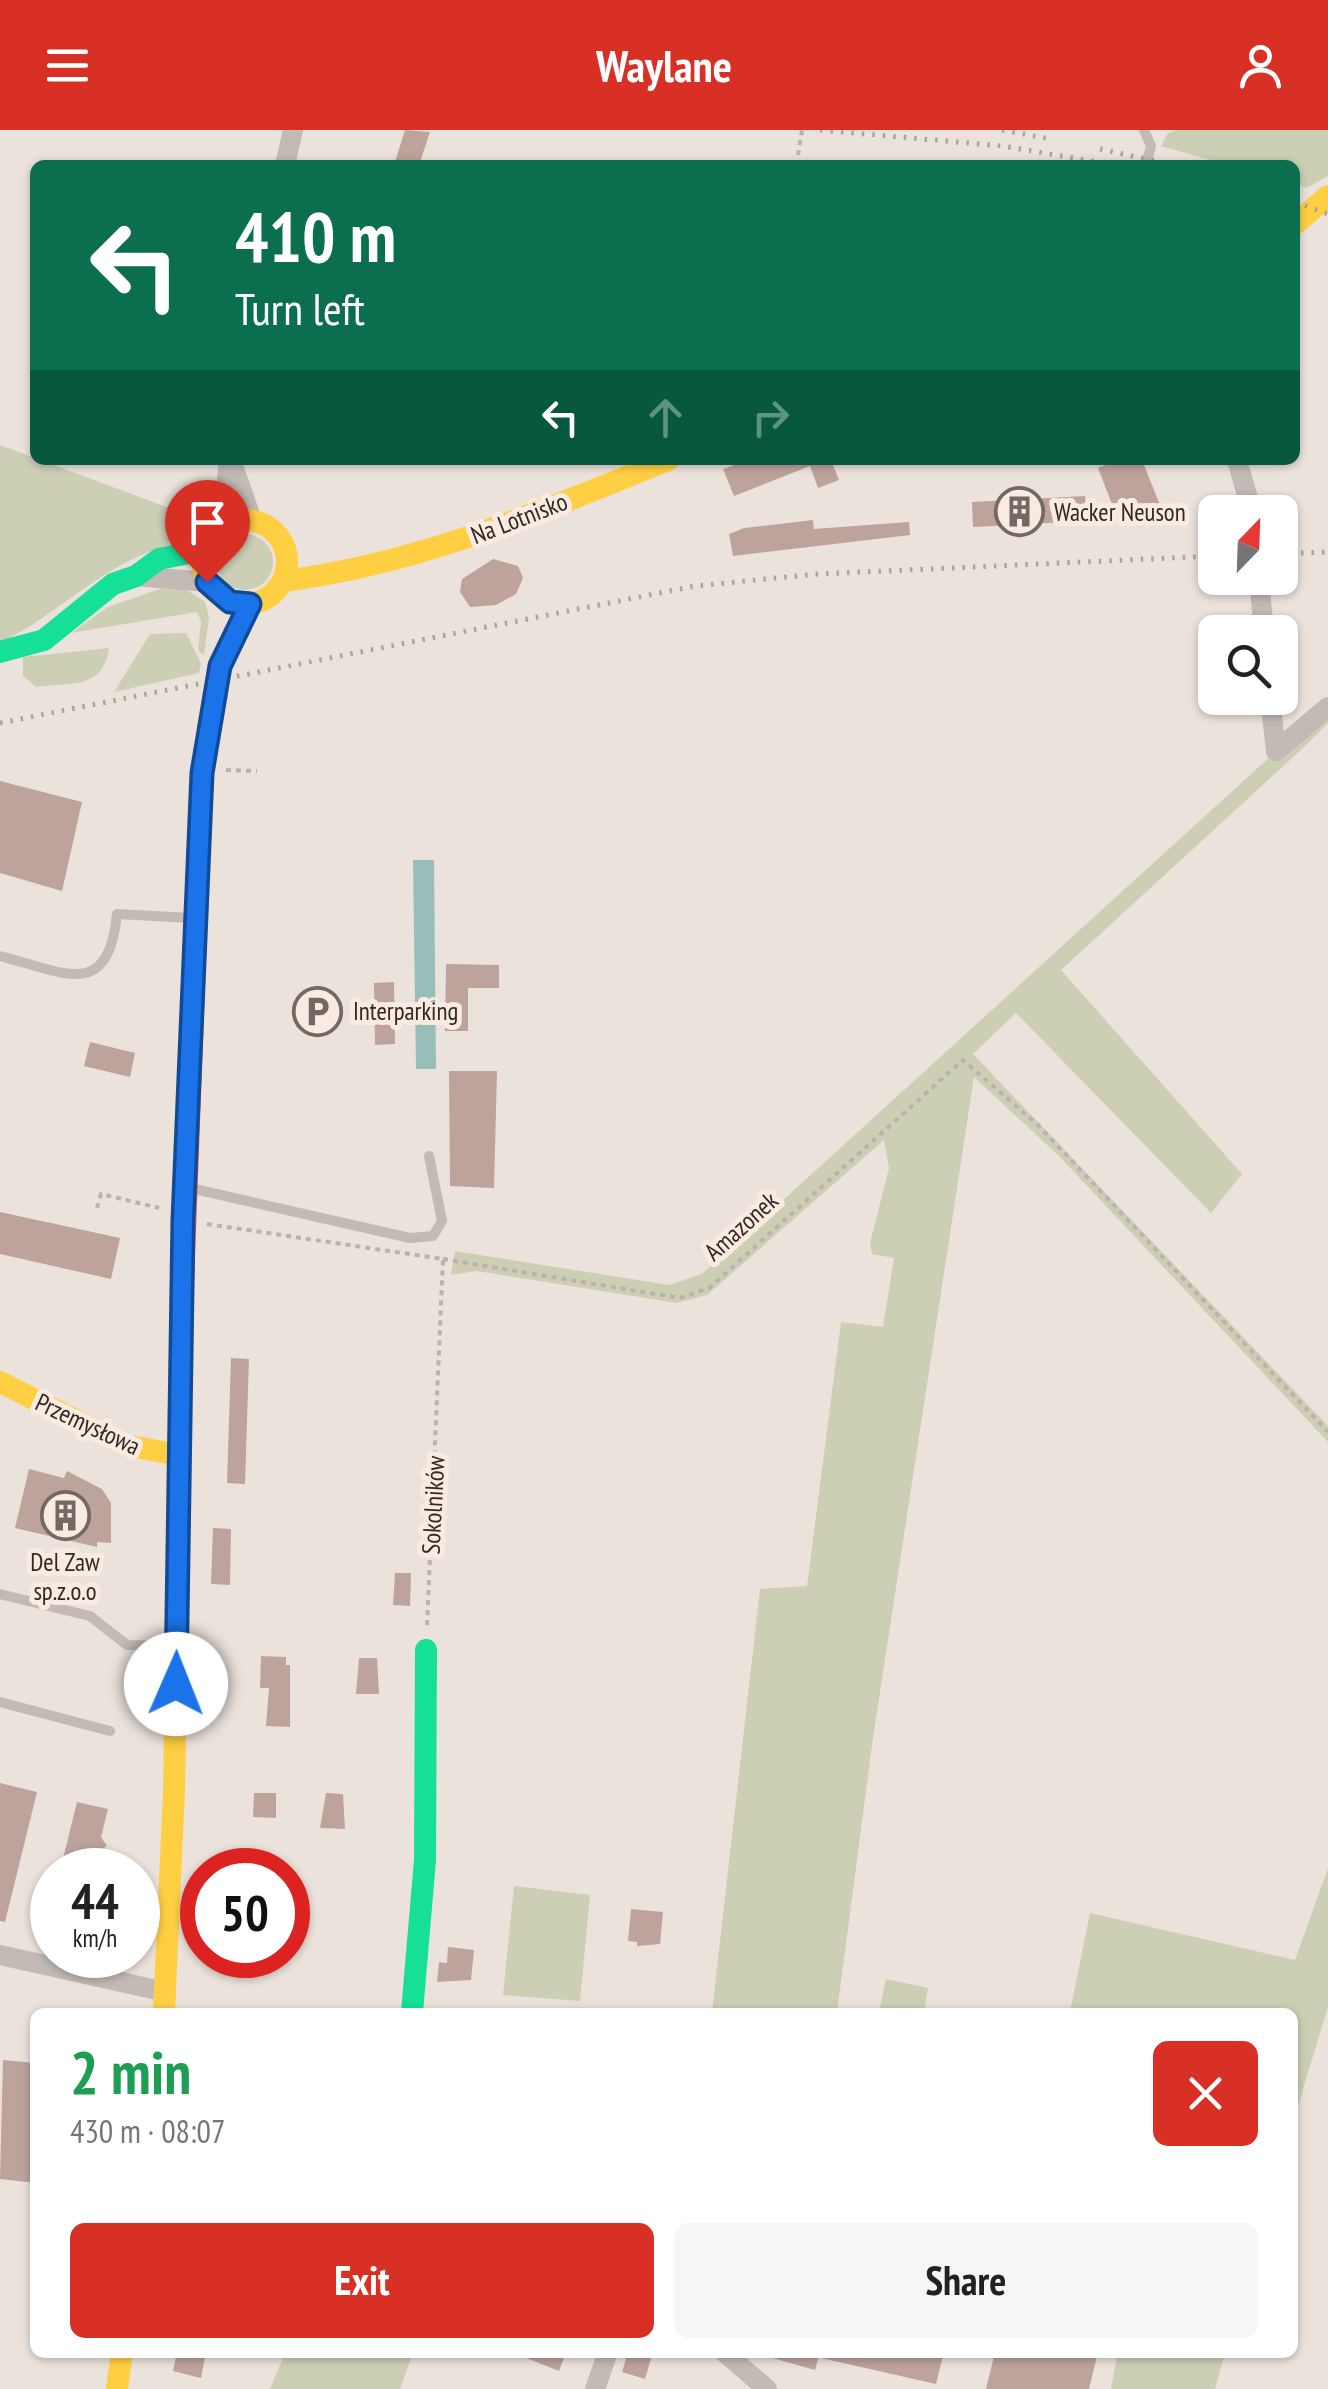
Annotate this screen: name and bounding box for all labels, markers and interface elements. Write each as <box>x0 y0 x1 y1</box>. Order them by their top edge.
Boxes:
text: Waylane <box>596 36 732 94</box>
icon: menu <box>40 38 95 93</box>
icon: person <box>1233 38 1288 93</box>
text: 410 m <box>235 191 396 281</box>
icon: left <box>70 200 200 330</box>
text: Turn left <box>235 279 365 337</box>
icon: left <box>533 390 588 445</box>
icon: ahead <box>638 390 693 445</box>
icon: right <box>743 390 798 445</box>
pin <box>165 480 250 583</box>
street label: Na Lotnisko <box>466 485 572 551</box>
building icon: Wacker Neuson <box>993 486 1045 538</box>
icon: arrive <box>180 495 235 550</box>
north arrow <box>1198 495 1298 595</box>
map controls <box>1198 495 1298 715</box>
place label: Wacker Neuson <box>1054 496 1186 528</box>
button: search <box>1198 615 1298 715</box>
parking icon: Interparking <box>292 985 344 1037</box>
place label: Interparking <box>353 995 458 1027</box>
street label: Amazonek <box>697 1184 785 1268</box>
street label: Przemysłowa <box>31 1386 145 1462</box>
street label: Sokolników <box>414 1455 452 1555</box>
building icon: Del Zaw sp.z.o.o <box>39 1490 91 1542</box>
place label: Del Zaw sp.z.o.o <box>30 1546 100 1607</box>
position arrow <box>124 1632 228 1736</box>
speed limit sign: 50 <box>180 1848 310 1978</box>
text: 44 <box>71 1868 119 1933</box>
text: km/h <box>73 1922 117 1954</box>
text: 2 min <box>70 2033 191 2111</box>
button: close <box>1153 2041 1258 2146</box>
text: 430 m · 08:07 <box>70 2110 225 2152</box>
button: Exit <box>70 2223 654 2338</box>
button: Share <box>674 2223 1258 2338</box>

